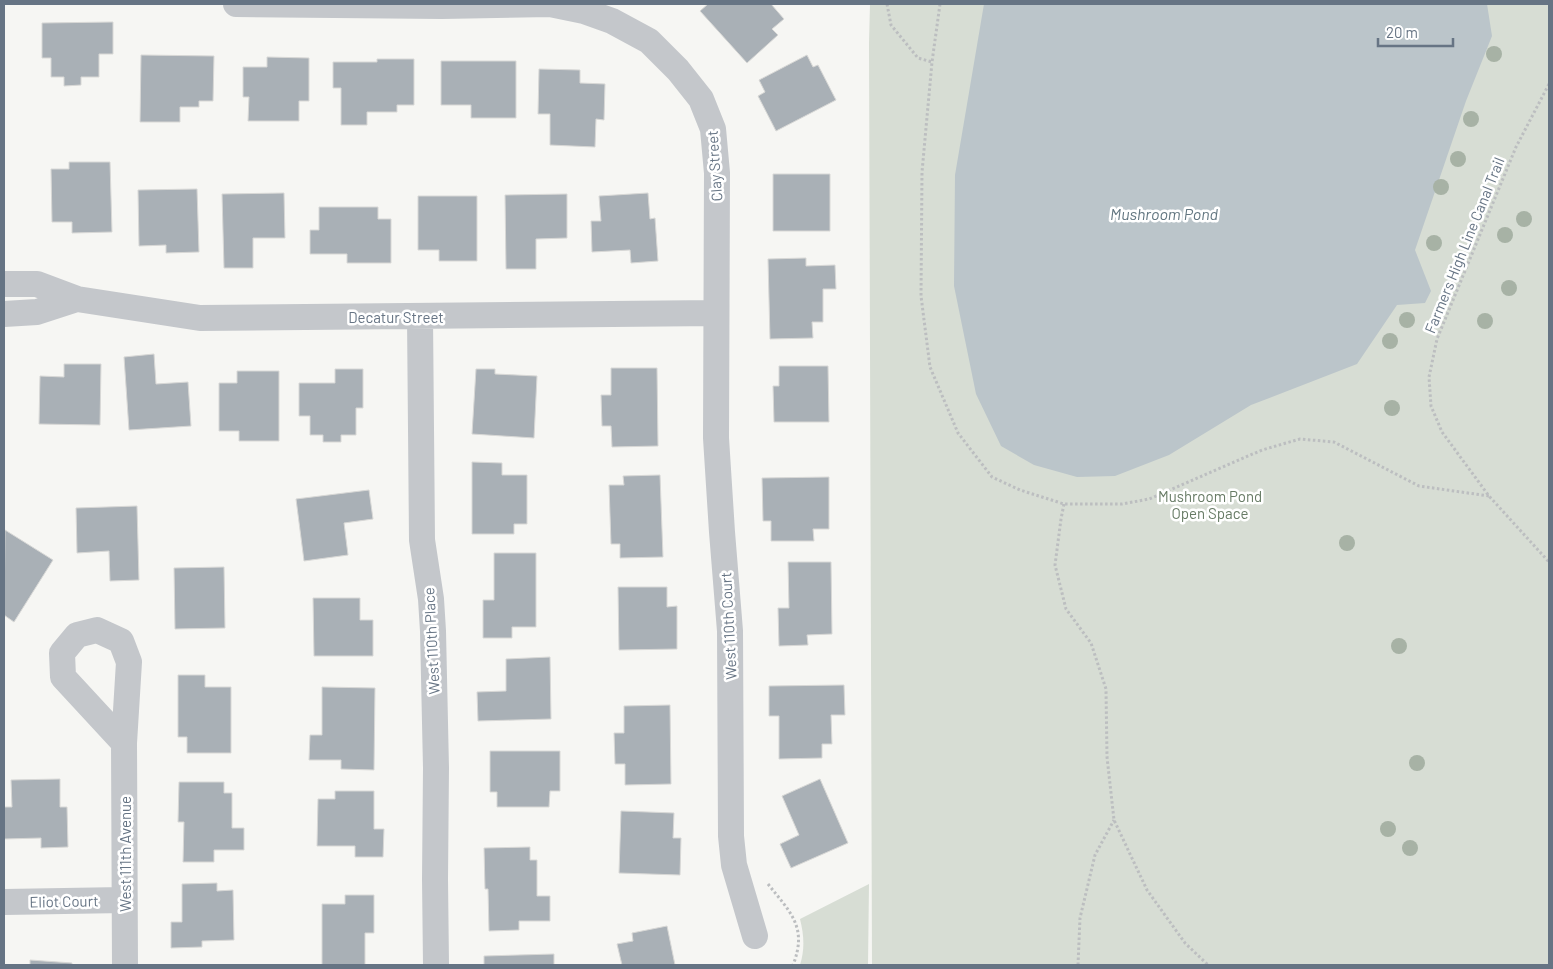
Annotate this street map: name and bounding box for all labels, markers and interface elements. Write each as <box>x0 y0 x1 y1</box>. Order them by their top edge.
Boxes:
scale bar <box>1378 15 1453 47</box>
text: 20 m <box>1386 23 1418 41</box>
street label: Clay Street <box>703 130 725 202</box>
street label: Farmers High Line Canal Trail <box>1420 154 1508 336</box>
water label: Mushroom Pond <box>1110 204 1218 223</box>
street label: Decatur Street <box>348 308 444 326</box>
park label: Mushroom Pond Open Space <box>1158 487 1262 522</box>
street label: West 110th Court <box>716 572 740 680</box>
street label: West 110th Place <box>419 587 443 695</box>
street label: West 111th Avenue <box>116 796 134 912</box>
street label: Eliot Court <box>29 891 99 911</box>

